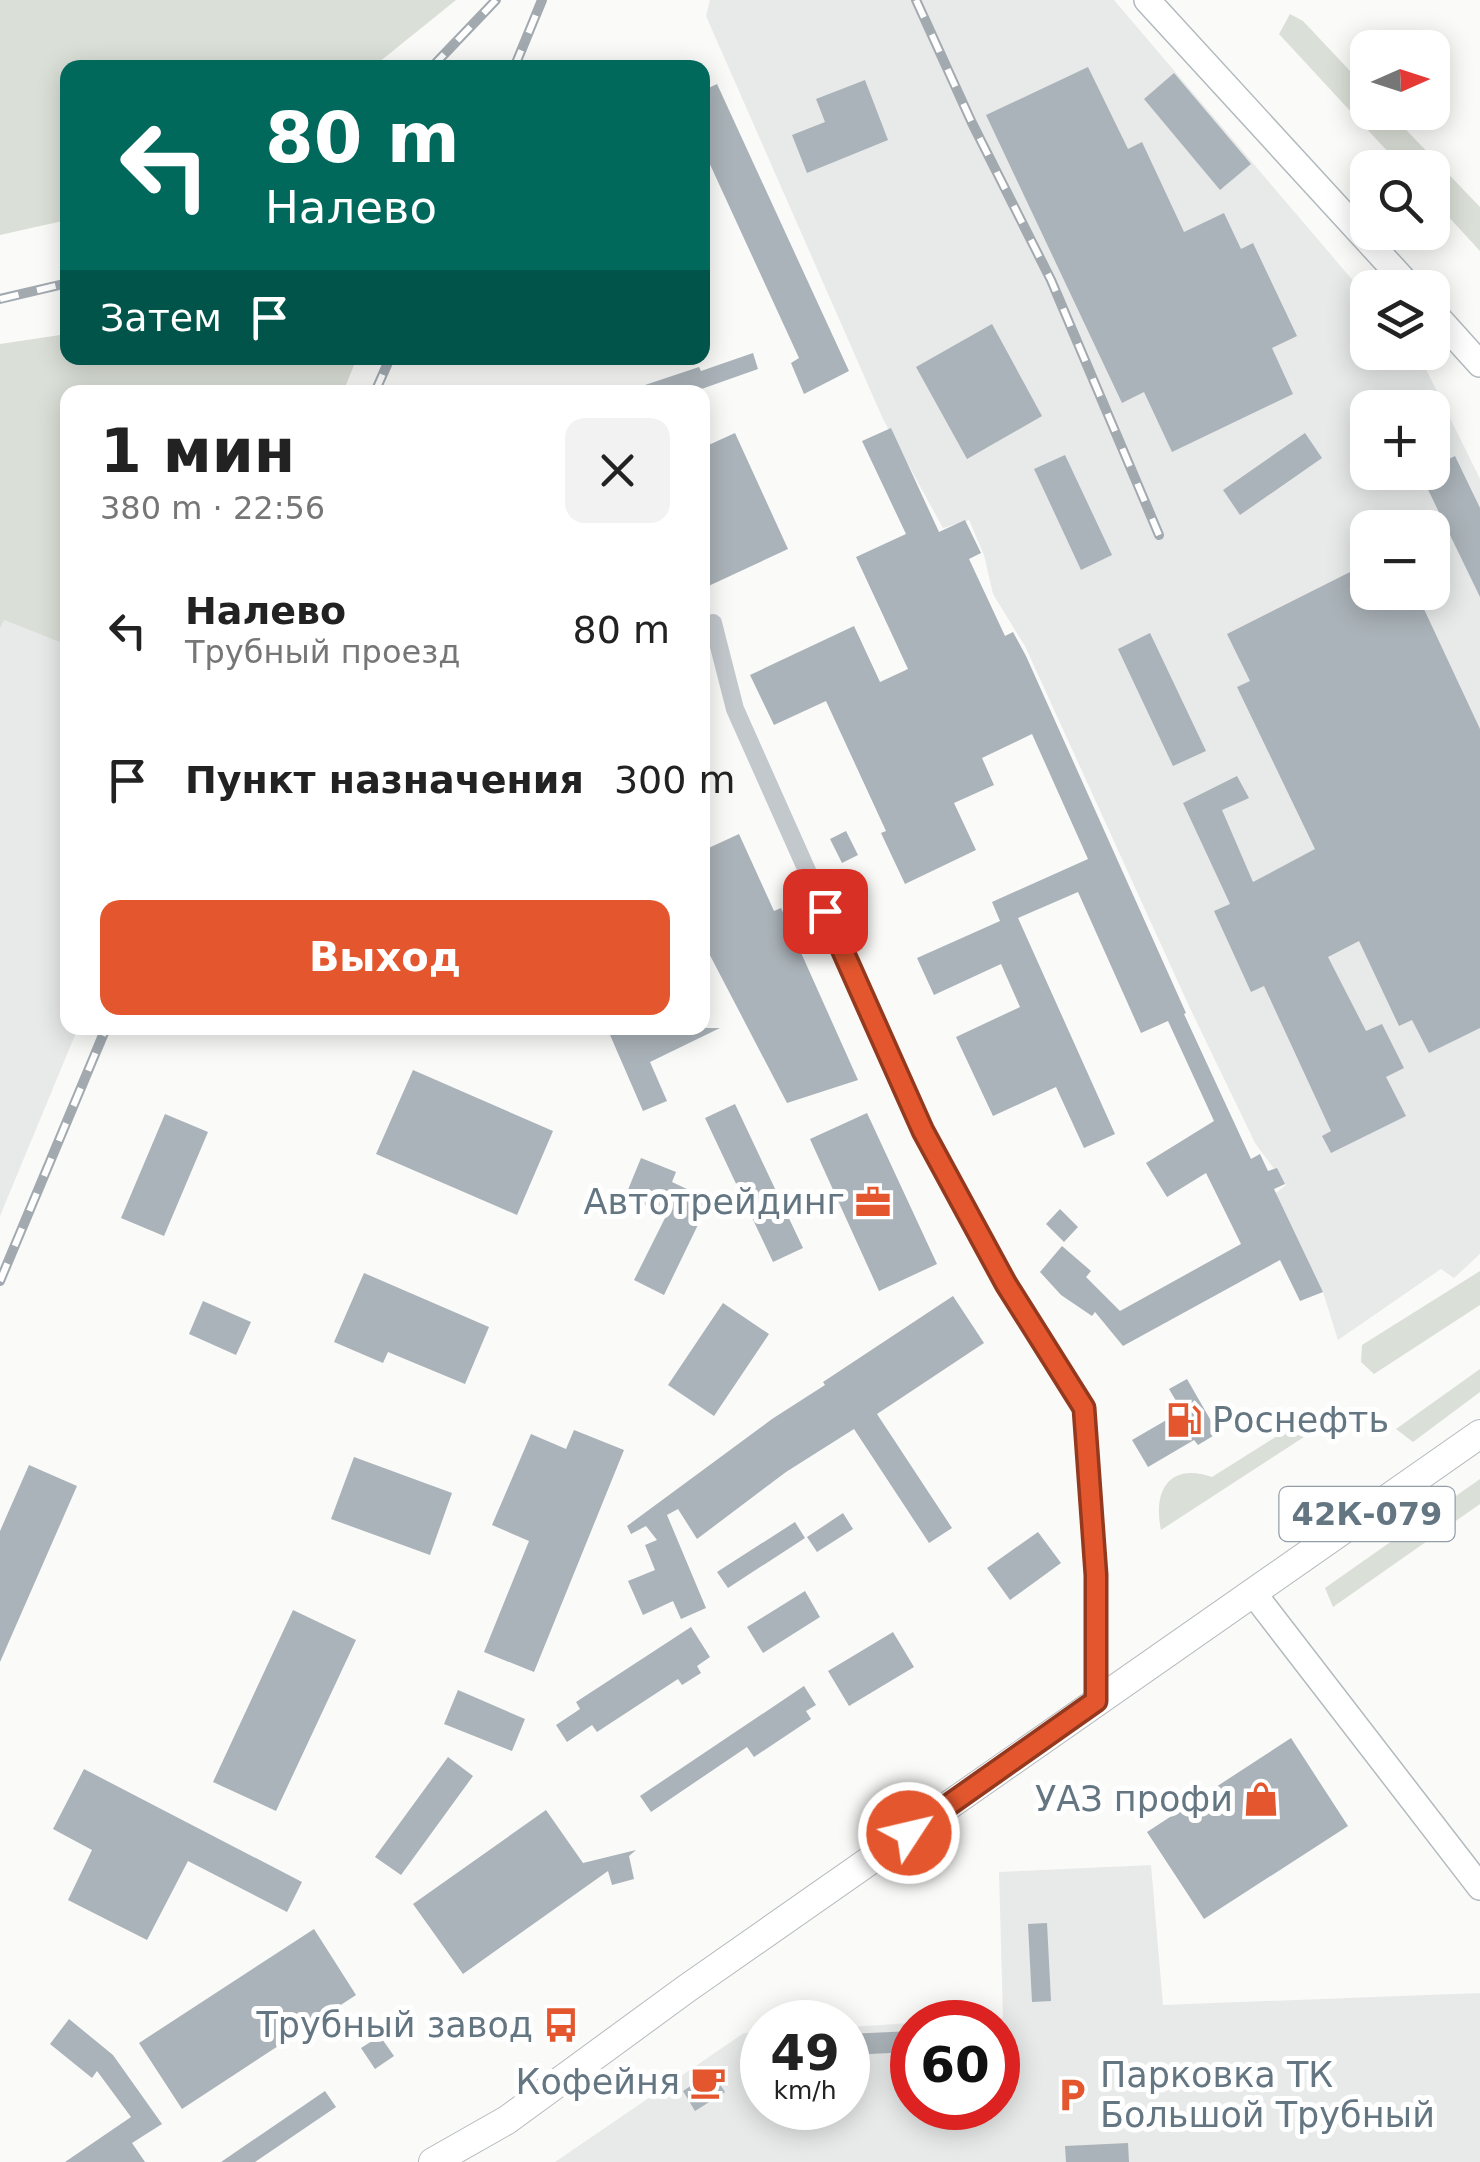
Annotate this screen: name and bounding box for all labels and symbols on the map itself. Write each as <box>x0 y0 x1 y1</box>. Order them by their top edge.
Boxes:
north arrow <box>1350 30 1450 130</box>
pin <box>783 869 868 954</box>
place label: Автотрейдинг <box>584 1182 845 1222</box>
office icon: Автотрейдинг <box>854 1183 892 1221</box>
place label: Роснефть <box>1212 1400 1389 1440</box>
fuel station icon: Роснефть <box>1165 1401 1203 1439</box>
road number: 42К-079 <box>1280 1487 1454 1541</box>
place label: УАЗ профи <box>1035 1779 1233 1819</box>
shop icon: УАЗ профи <box>1242 1780 1280 1818</box>
position arrow <box>857 1781 961 1885</box>
speed limit sign: 60 <box>890 2000 1020 2130</box>
place label: Трубный завод <box>255 2005 533 2045</box>
bus stop icon: Трубный завод <box>542 2006 580 2044</box>
place label: Парковка ТК Большой Трубный <box>1100 2055 1435 2135</box>
place label: Кофейня <box>516 2062 680 2102</box>
cafe icon: Кофейня <box>689 2063 727 2101</box>
parking icon: Парковка ТК Большой Трубный <box>1053 2076 1091 2114</box>

